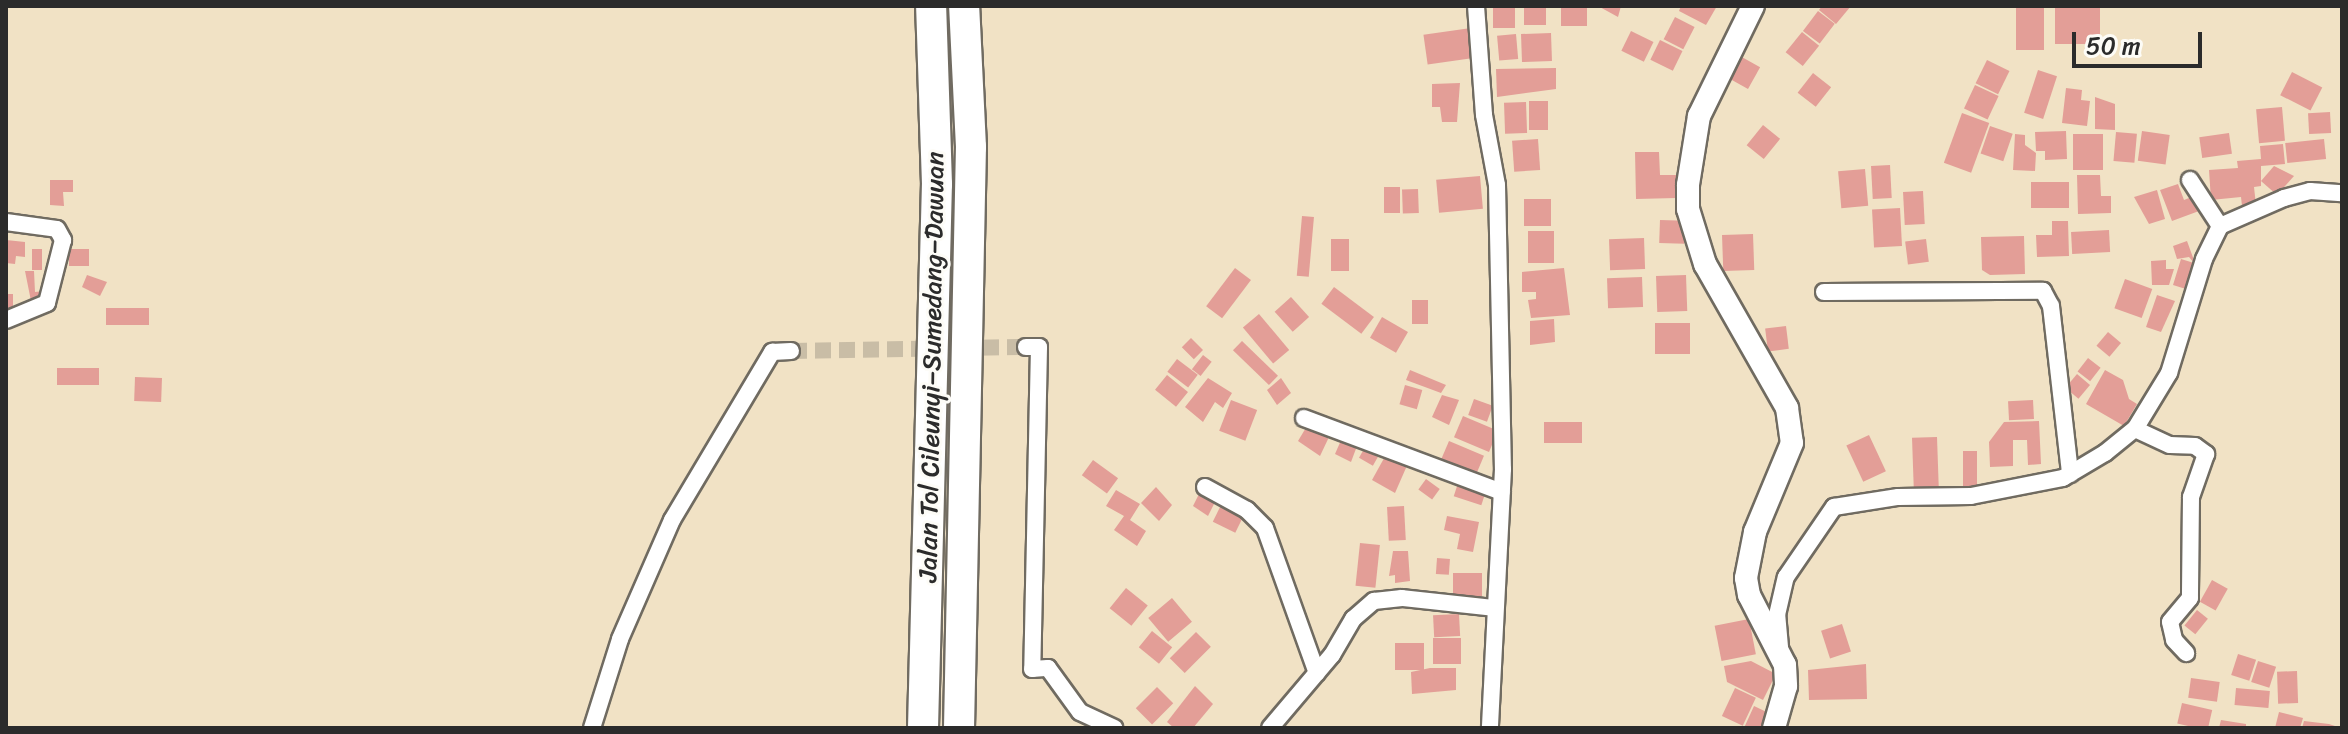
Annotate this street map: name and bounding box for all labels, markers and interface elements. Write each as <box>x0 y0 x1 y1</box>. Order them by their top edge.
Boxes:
scale bar <box>2076 16 2206 66</box>
text: 50 m <box>2086 25 2141 67</box>
street label: Jalan Tol Cileunyi–Sumedang–Dawuan <box>913 151 951 583</box>

